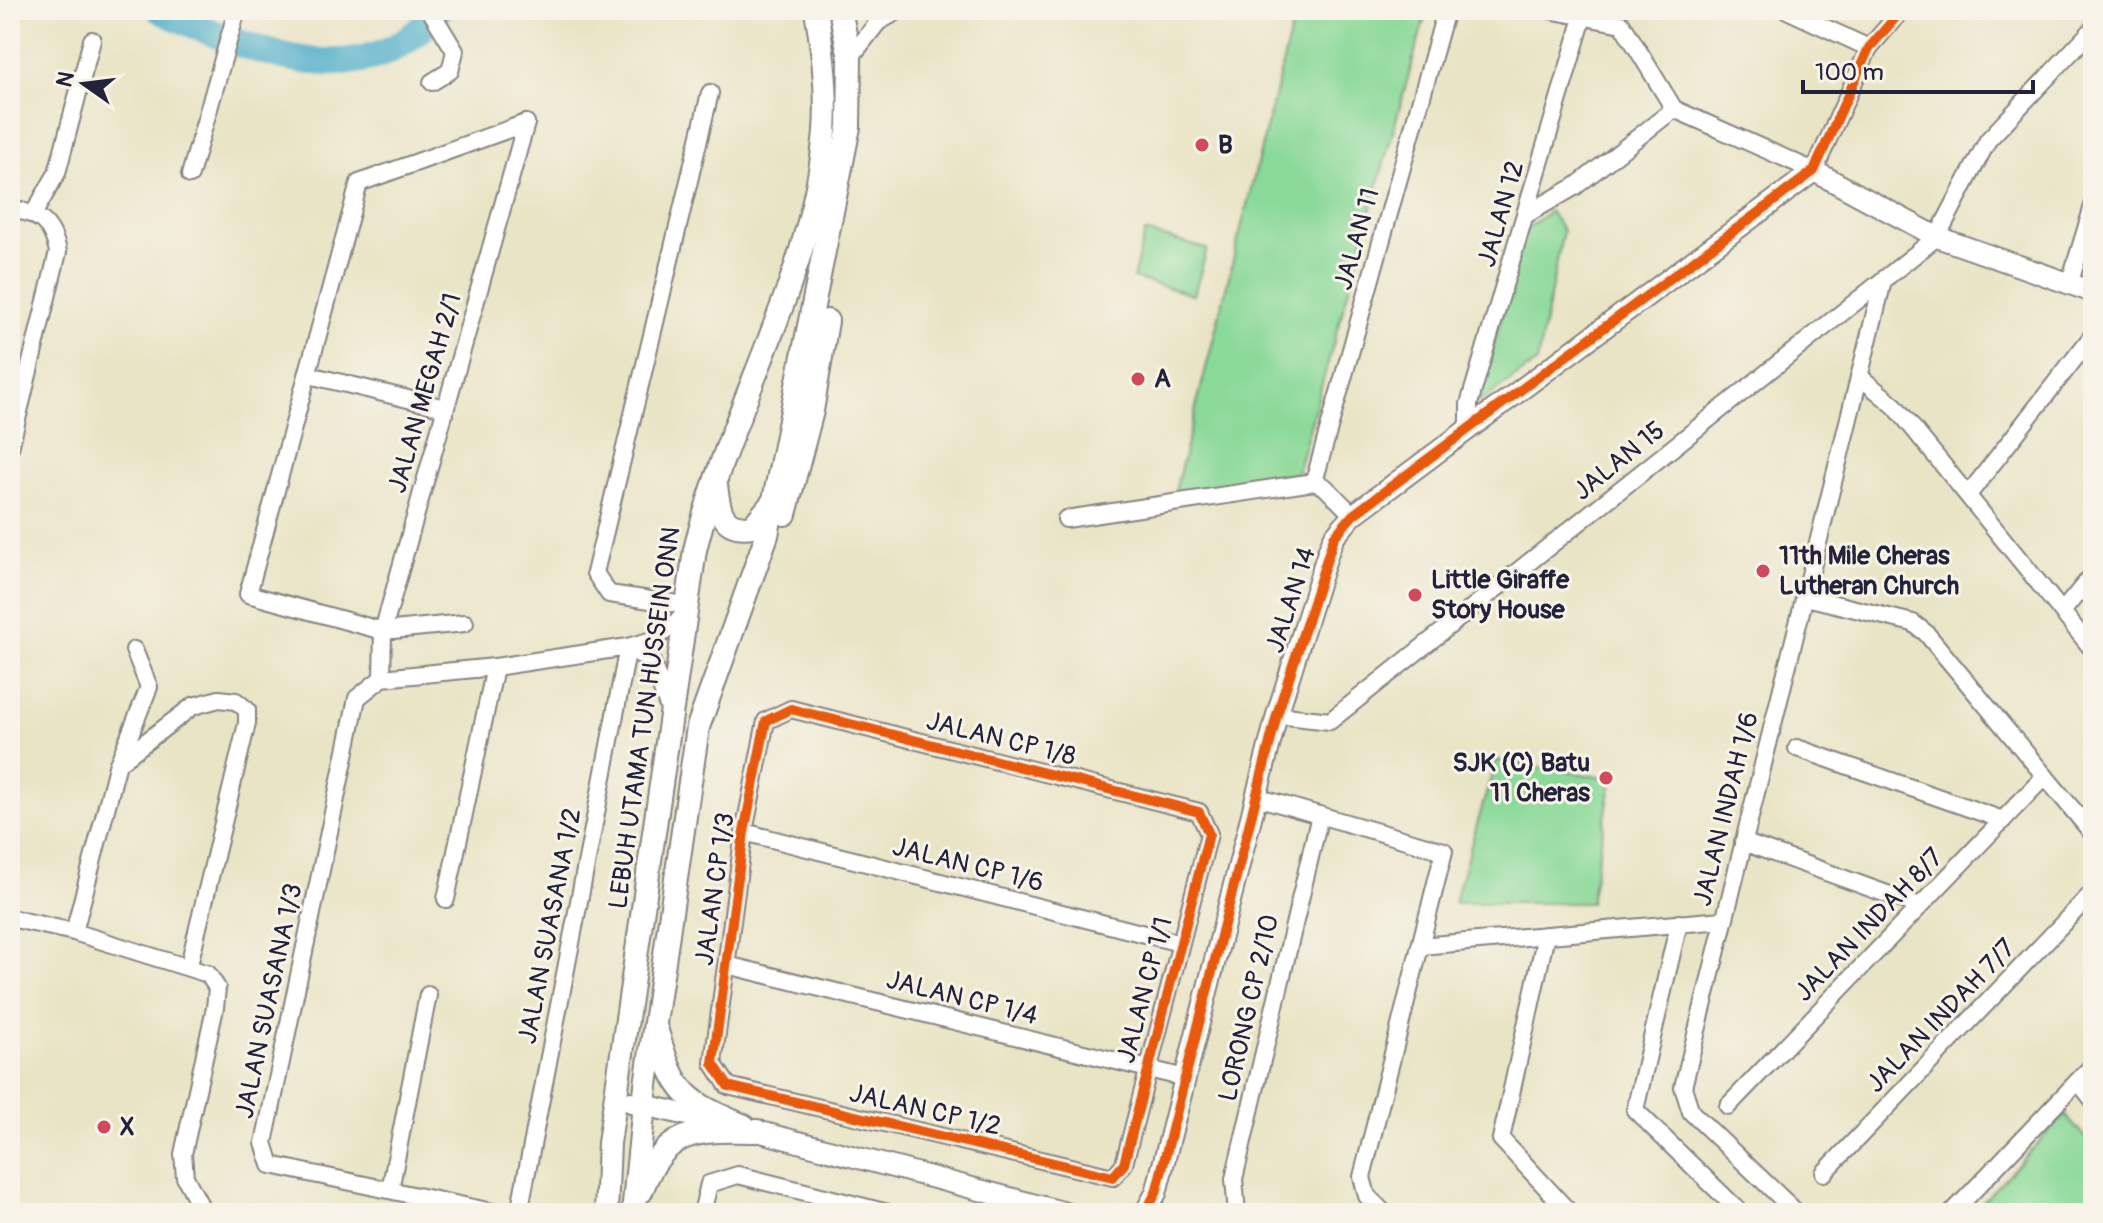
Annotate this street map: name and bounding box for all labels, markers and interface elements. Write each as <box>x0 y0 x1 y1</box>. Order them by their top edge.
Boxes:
north arrow <box>44 44 124 124</box>
scale bar <box>1803 44 2033 94</box>
text: 100 m <box>1815 58 1884 87</box>
text: N <box>50 69 81 90</box>
place label: B <box>1218 129 1233 161</box>
marker: B <box>1193 136 1211 154</box>
street label: JALAN 12 <box>1471 157 1531 271</box>
street label: JALAN 11 <box>1327 184 1387 294</box>
street label: JALAN MEGAH 2/1 <box>381 289 469 497</box>
place label: A <box>1154 363 1171 395</box>
marker: A <box>1129 370 1147 388</box>
street label: JALAN 15 <box>1567 414 1671 508</box>
street label: LEBUH UTAMA TUN HUSSEIN ONN <box>602 525 688 911</box>
place label: 11th Mile Cheras Lutheran Church <box>1779 540 1959 602</box>
street label: JALAN 14 <box>1259 543 1323 657</box>
marker: 11th Mile Cheras Lutheran Church <box>1754 562 1772 580</box>
place label: Little Giraffe Story House <box>1431 564 1570 626</box>
marker: Little Giraffe Story House <box>1406 586 1424 604</box>
street label: JALAN CP 1/8 <box>923 705 1079 773</box>
street label: JALAN INDAH 1/6 <box>1686 709 1766 909</box>
place label: SJK (C) Batu 11 Cheras <box>1452 747 1590 809</box>
marker: SJK (C) Batu 11 Cheras <box>1597 769 1615 787</box>
street label: JALAN SUASANA 1/2 <box>511 805 589 1047</box>
street label: JALAN CP 1/3 <box>688 810 742 968</box>
street label: JALAN CP 1/6 <box>889 831 1047 899</box>
street label: JALAN INDAH 8/7 <box>1788 842 1950 1008</box>
street label: JALAN SUASANA 1/3 <box>228 881 310 1121</box>
street label: LORONG CP 2/10 <box>1212 911 1286 1105</box>
street label: JALAN CP 1/1 <box>1110 914 1180 1066</box>
street label: JALAN INDAH 7/7 <box>1860 932 2023 1099</box>
street label: JALAN CP 1/4 <box>883 964 1041 1032</box>
street label: JALAN CP 1/2 <box>846 1077 1004 1143</box>
place label: X <box>120 1111 135 1143</box>
marker: X <box>95 1118 113 1136</box>

